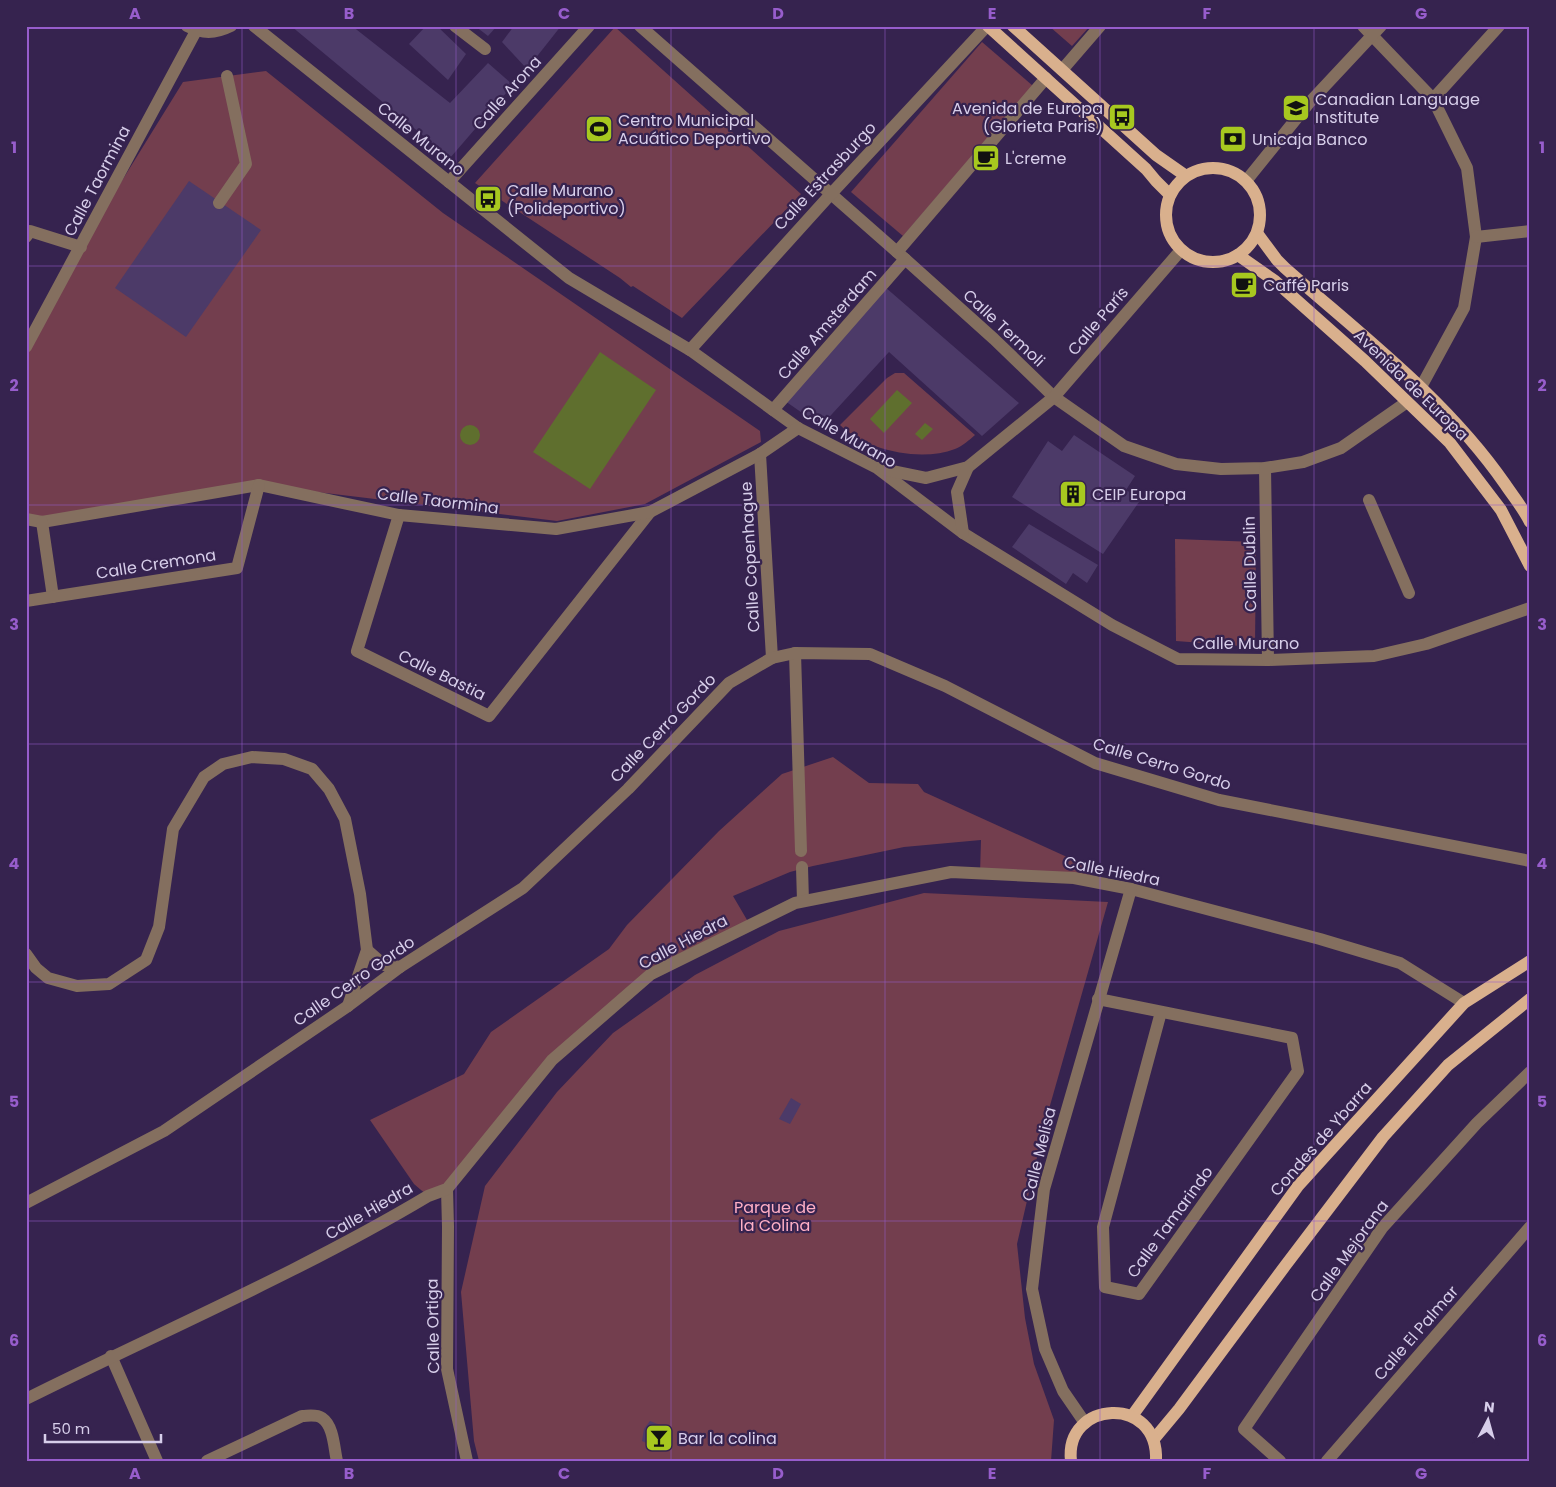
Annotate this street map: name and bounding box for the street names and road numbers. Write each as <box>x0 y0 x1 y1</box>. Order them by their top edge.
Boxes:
street label: Calle Arona <box>467 51 547 135</box>
street label: Calle Murano <box>372 97 470 181</box>
street label: Calle Estrasburgo <box>769 117 881 235</box>
street label: Calle Taormina <box>58 122 136 240</box>
street label: Calle Amsterdam <box>772 263 882 385</box>
street label: Calle París <box>1062 282 1134 360</box>
street label: Calle Termoli <box>958 284 1050 372</box>
street label: Avenida de Europa <box>1349 324 1473 446</box>
street label: Calle Murano <box>797 400 901 474</box>
street label: Calle Copenhague <box>735 481 765 633</box>
street label: Calle Taormina <box>376 482 500 520</box>
street label: Calle Dublin <box>1238 516 1262 612</box>
street label: Calle Cremona <box>94 543 218 585</box>
street label: Calle Murano <box>1193 632 1299 655</box>
street label: Calle Bastia <box>394 644 490 706</box>
street label: Calle Cerro Gordo <box>605 668 721 788</box>
street label: Calle Cerro Gordo <box>1090 732 1234 796</box>
street label: Calle Hiedra <box>1062 850 1162 892</box>
street label: Calle Hiedra <box>634 909 732 975</box>
street label: Calle Cerro Gordo <box>289 930 419 1032</box>
street label: Condes de Ybarra <box>1265 1077 1377 1201</box>
street label: Calle Melisa <box>1016 1105 1062 1203</box>
street label: Calle Tamarindo <box>1122 1161 1218 1283</box>
street label: Calle Hiedra <box>321 1177 417 1245</box>
street label: Calle Mejorana <box>1304 1195 1394 1307</box>
street label: Calle Ortiga <box>421 1278 445 1374</box>
street label: Calle El Palmar <box>1368 1281 1464 1385</box>

